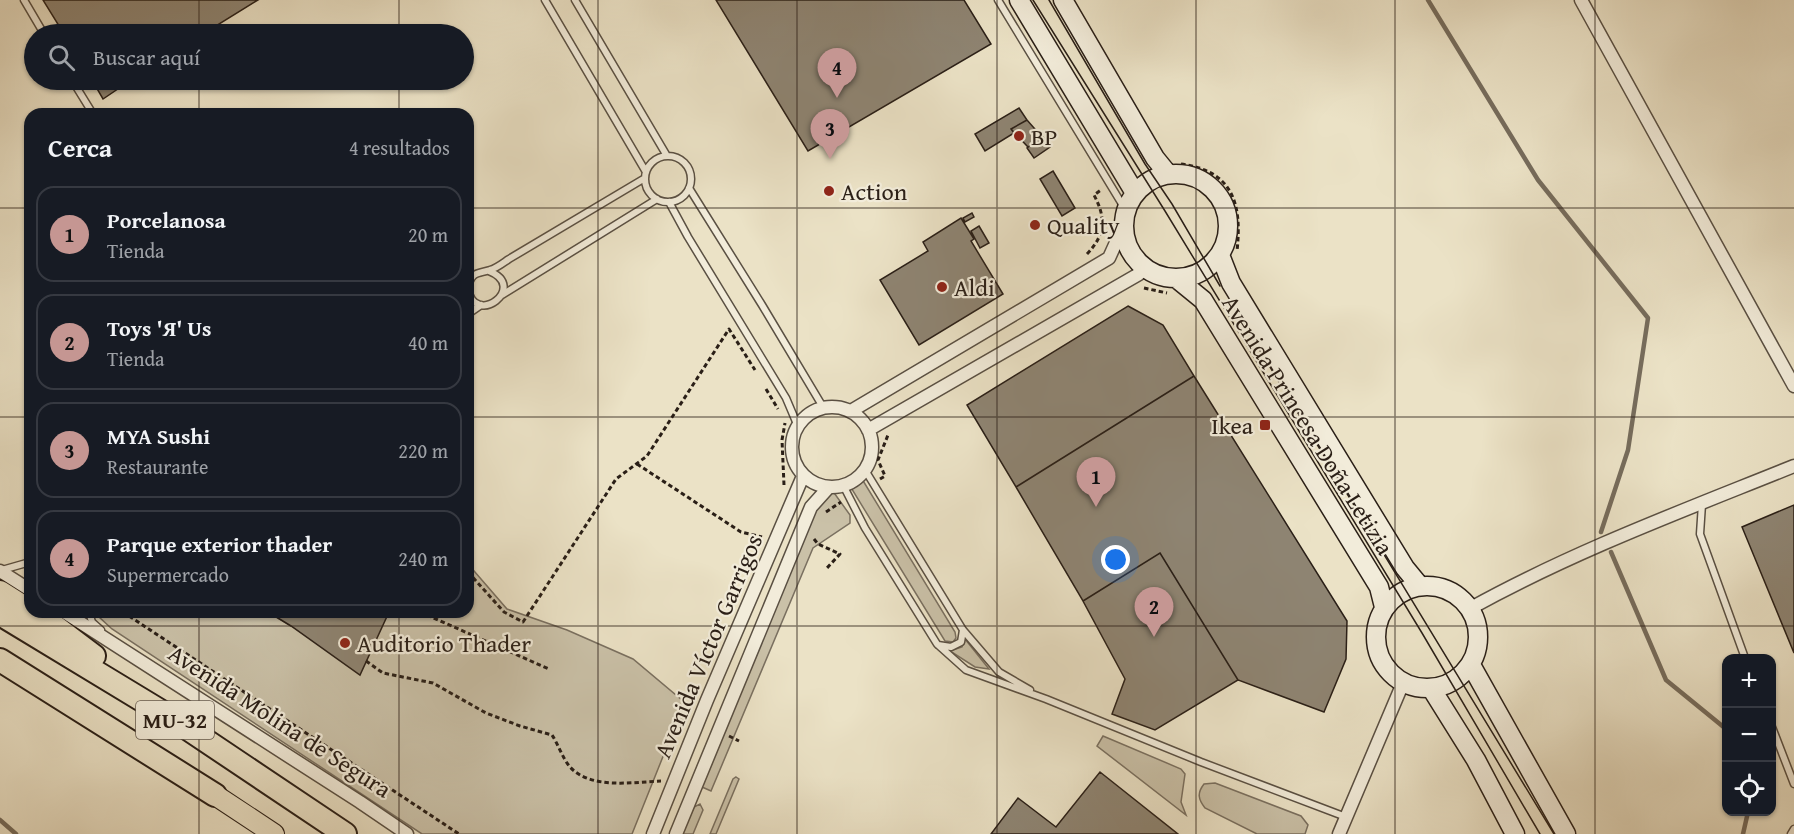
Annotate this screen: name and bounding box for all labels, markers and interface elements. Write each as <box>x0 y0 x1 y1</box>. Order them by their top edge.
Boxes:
search box <box>24 24 474 90</box>
icon: search <box>45 41 78 74</box>
text: Buscar aquí <box>93 41 200 73</box>
pin: 4 <box>818 48 856 98</box>
pin: 3 <box>810 110 850 159</box>
place label: BP <box>1031 119 1058 154</box>
text: Cerca <box>48 128 112 167</box>
marker: BP <box>1012 129 1026 143</box>
text: 4 resultados <box>349 133 450 162</box>
place label: Action <box>841 174 908 209</box>
marker: Action <box>822 184 836 198</box>
text: Porcelanosa <box>107 204 226 236</box>
place label: Quality <box>1047 208 1120 243</box>
marker: Quality <box>1028 218 1042 232</box>
text: 1 <box>64 220 75 249</box>
text: 20 m <box>408 220 448 249</box>
text: Tienda <box>107 236 165 265</box>
place label: Aldi <box>954 270 995 305</box>
marker: Aldi <box>935 280 949 294</box>
street label: Avenida Princesa Doña Letizia <box>1214 288 1403 562</box>
text: Toys 'Я' Us <box>107 312 211 344</box>
text: 2 <box>64 328 75 357</box>
text: 40 m <box>408 328 448 357</box>
text: Tienda <box>107 344 165 373</box>
place label: Ikea <box>1211 408 1254 443</box>
marker: Ikea <box>1258 418 1272 432</box>
text: MYA Sushi <box>107 420 210 452</box>
text: 3 <box>64 436 75 465</box>
text: 220 m <box>398 436 448 465</box>
text: Restaurante <box>107 452 208 481</box>
pin: 1 <box>1076 458 1116 507</box>
text: Parque exterior thader <box>107 528 332 560</box>
street label: Avenida Víctor Garrigos <box>645 529 771 763</box>
text: 4 <box>64 544 75 573</box>
text: 240 m <box>398 544 448 573</box>
your location <box>1101 545 1130 574</box>
text: Supermercado <box>107 560 229 589</box>
pin: 2 <box>1134 588 1174 637</box>
place label: Auditorio Thader <box>357 626 531 661</box>
street label: Avenida Molina de Segura <box>162 636 399 807</box>
marker: Auditorio Thader <box>338 636 352 650</box>
map controls <box>1722 654 1776 816</box>
button: + <box>1722 654 1776 708</box>
road number: MU-32 <box>136 701 214 739</box>
button: − <box>1722 708 1776 762</box>
button: locate <box>1722 762 1776 816</box>

